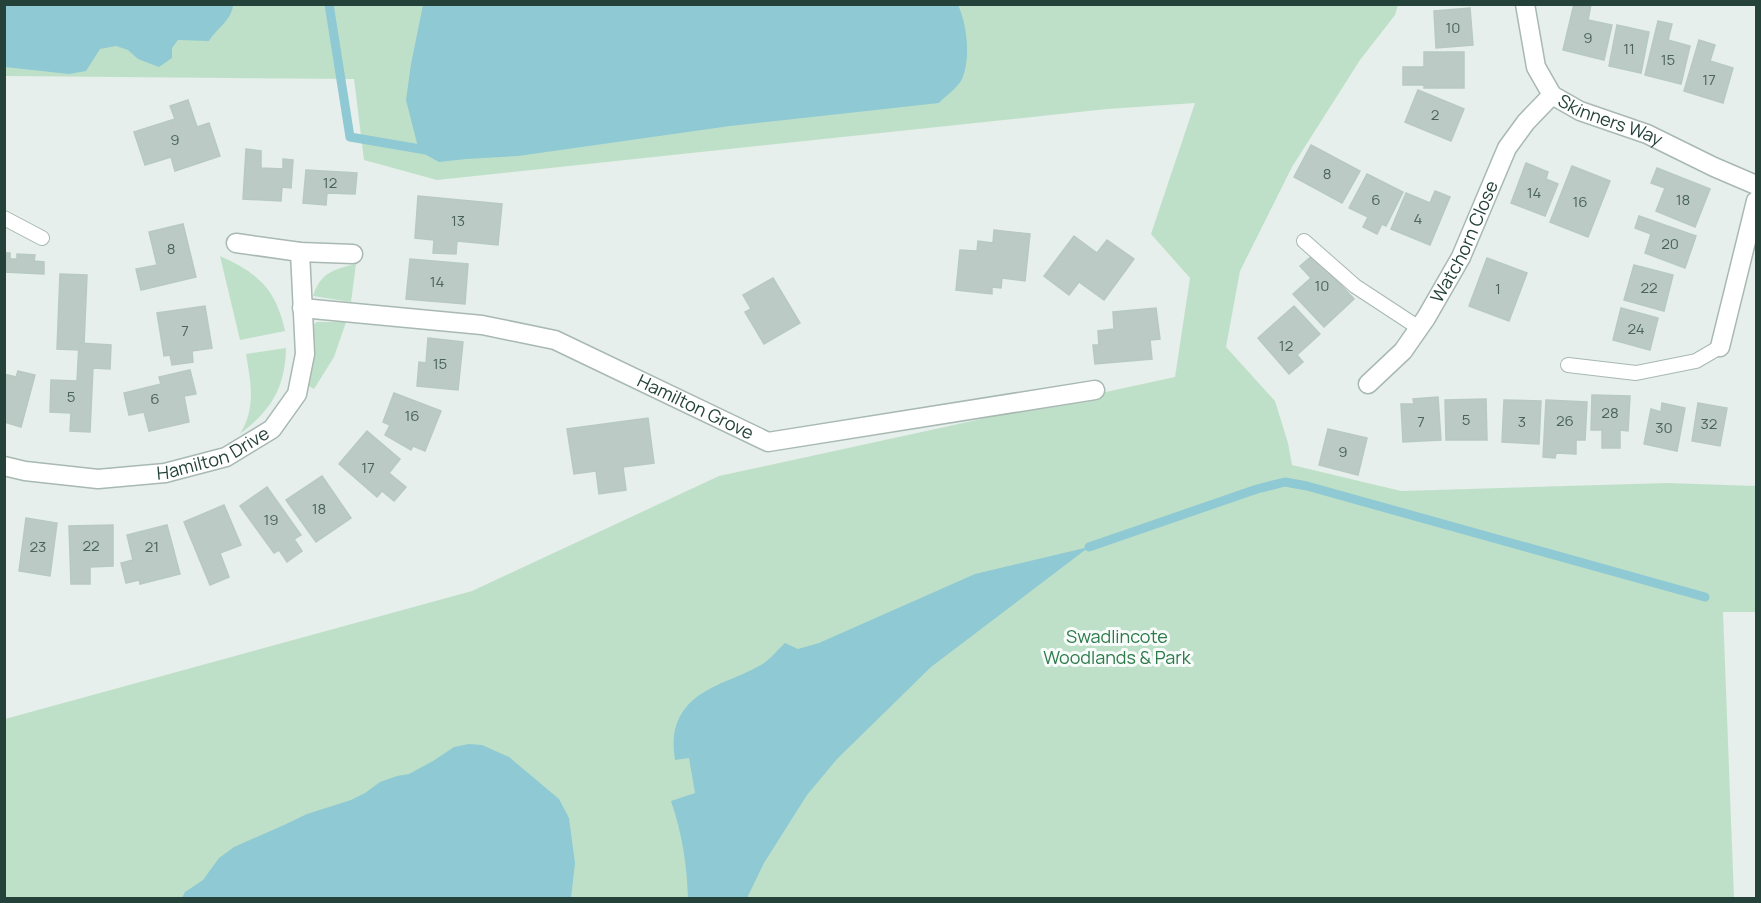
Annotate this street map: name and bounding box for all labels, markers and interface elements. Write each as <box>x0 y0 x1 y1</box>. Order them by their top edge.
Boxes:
house number: 10 <box>1446 17 1461 38</box>
house number: 9 <box>1583 27 1593 48</box>
house number: 11 <box>1623 38 1635 59</box>
house number: 15 <box>1661 49 1675 70</box>
house number: 17 <box>1702 69 1716 90</box>
street label: Skinners Way <box>1554 88 1667 151</box>
house number: 2 <box>1431 104 1439 125</box>
house number: 9 <box>170 129 180 150</box>
house number: 8 <box>1323 163 1331 184</box>
house number: 12 <box>323 172 337 193</box>
street label: Watchorn Close <box>1424 177 1503 307</box>
house number: 14 <box>1527 182 1541 203</box>
house number: 6 <box>1371 189 1381 210</box>
house number: 18 <box>1676 189 1690 210</box>
house number: 16 <box>1572 191 1588 212</box>
house number: 4 <box>1414 208 1423 229</box>
house number: 13 <box>451 210 465 231</box>
house number: 20 <box>1661 233 1679 254</box>
house number: 8 <box>167 238 175 259</box>
house number: 14 <box>430 271 444 292</box>
house number: 10 <box>1315 275 1330 296</box>
house number: 22 <box>1640 277 1658 298</box>
house number: 1 <box>1495 278 1501 299</box>
house number: 24 <box>1627 318 1645 339</box>
house number: 7 <box>181 320 189 341</box>
house number: 12 <box>1279 335 1293 356</box>
house number: 15 <box>433 353 447 374</box>
street label: Hamilton Grove <box>634 368 758 444</box>
house number: 5 <box>67 386 75 407</box>
house number: 6 <box>150 388 160 409</box>
house number: 28 <box>1601 402 1619 423</box>
house number: 16 <box>404 405 420 426</box>
house number: 5 <box>1462 409 1470 430</box>
house number: 26 <box>1556 410 1574 431</box>
house number: 7 <box>1417 411 1425 432</box>
house number: 3 <box>1518 411 1526 432</box>
house number: 32 <box>1701 413 1717 434</box>
house number: 30 <box>1655 417 1673 438</box>
street label: Hamilton Drive <box>156 421 273 485</box>
house number: 9 <box>1338 441 1348 462</box>
house number: 17 <box>361 457 375 478</box>
house number: 18 <box>312 498 326 519</box>
house number: 19 <box>263 509 279 530</box>
house number: 22 <box>82 535 100 556</box>
house number: 23 <box>30 536 46 557</box>
house number: 21 <box>145 536 159 557</box>
park label: Swadlincote Woodlands & Park <box>1043 624 1192 669</box>

